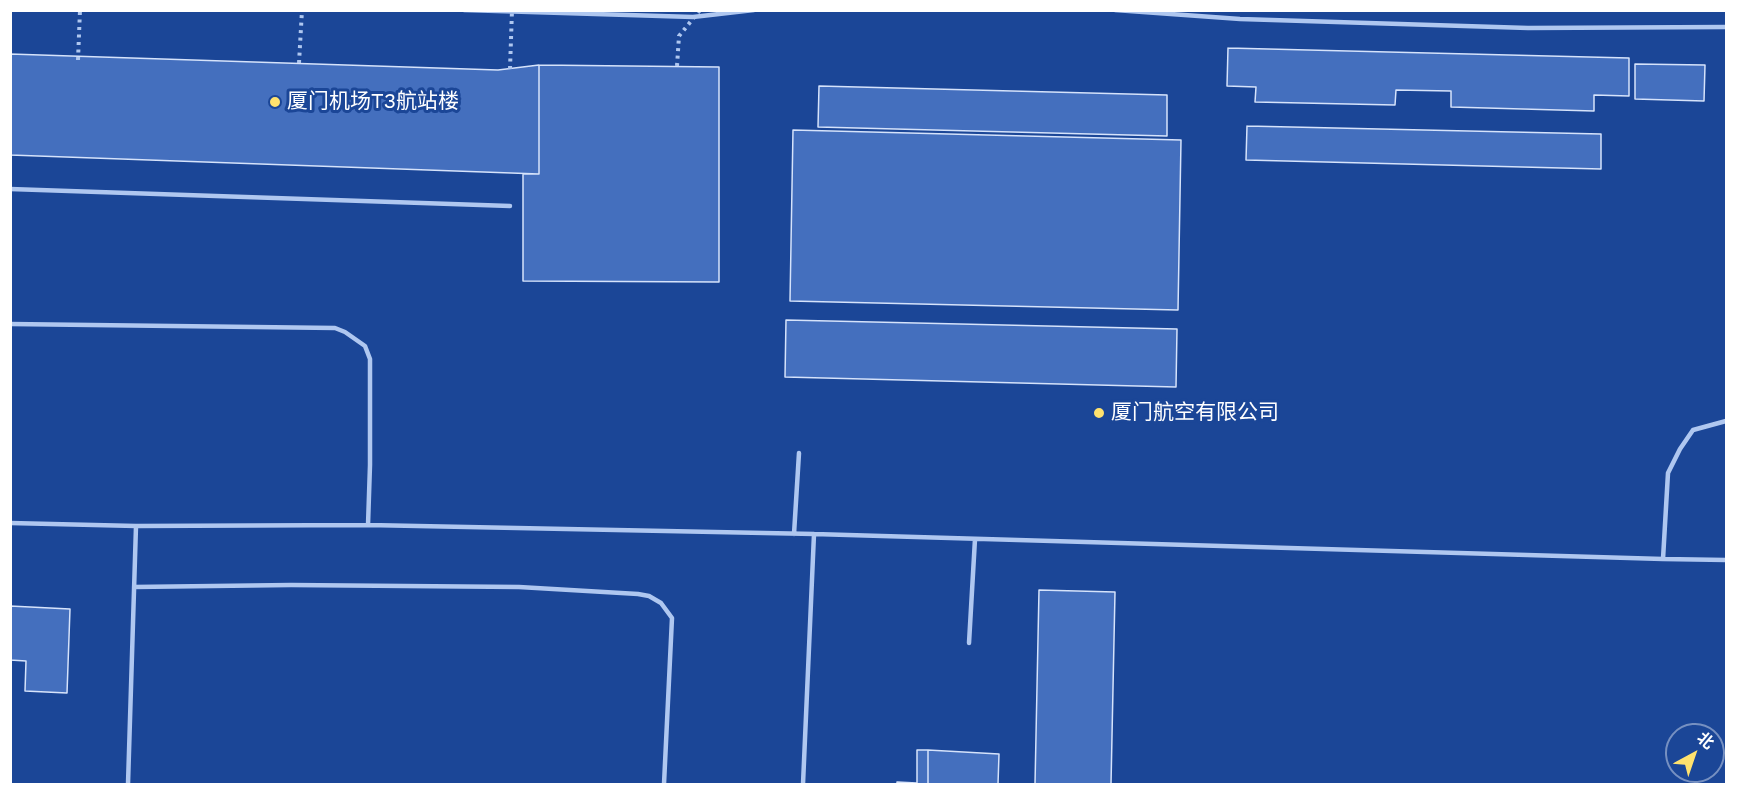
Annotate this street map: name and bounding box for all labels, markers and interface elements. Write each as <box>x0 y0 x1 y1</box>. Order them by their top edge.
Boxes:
place label: 厦门机场T3航站楼 <box>287 89 459 115</box>
marker: 厦门机场T3航站楼 <box>268 95 282 109</box>
place label: 厦门航空有限公司 <box>1111 400 1279 426</box>
marker: 厦门航空有限公司 <box>1092 406 1106 420</box>
north arrow <box>1665 723 1725 783</box>
text: 北 <box>1693 728 1718 753</box>

